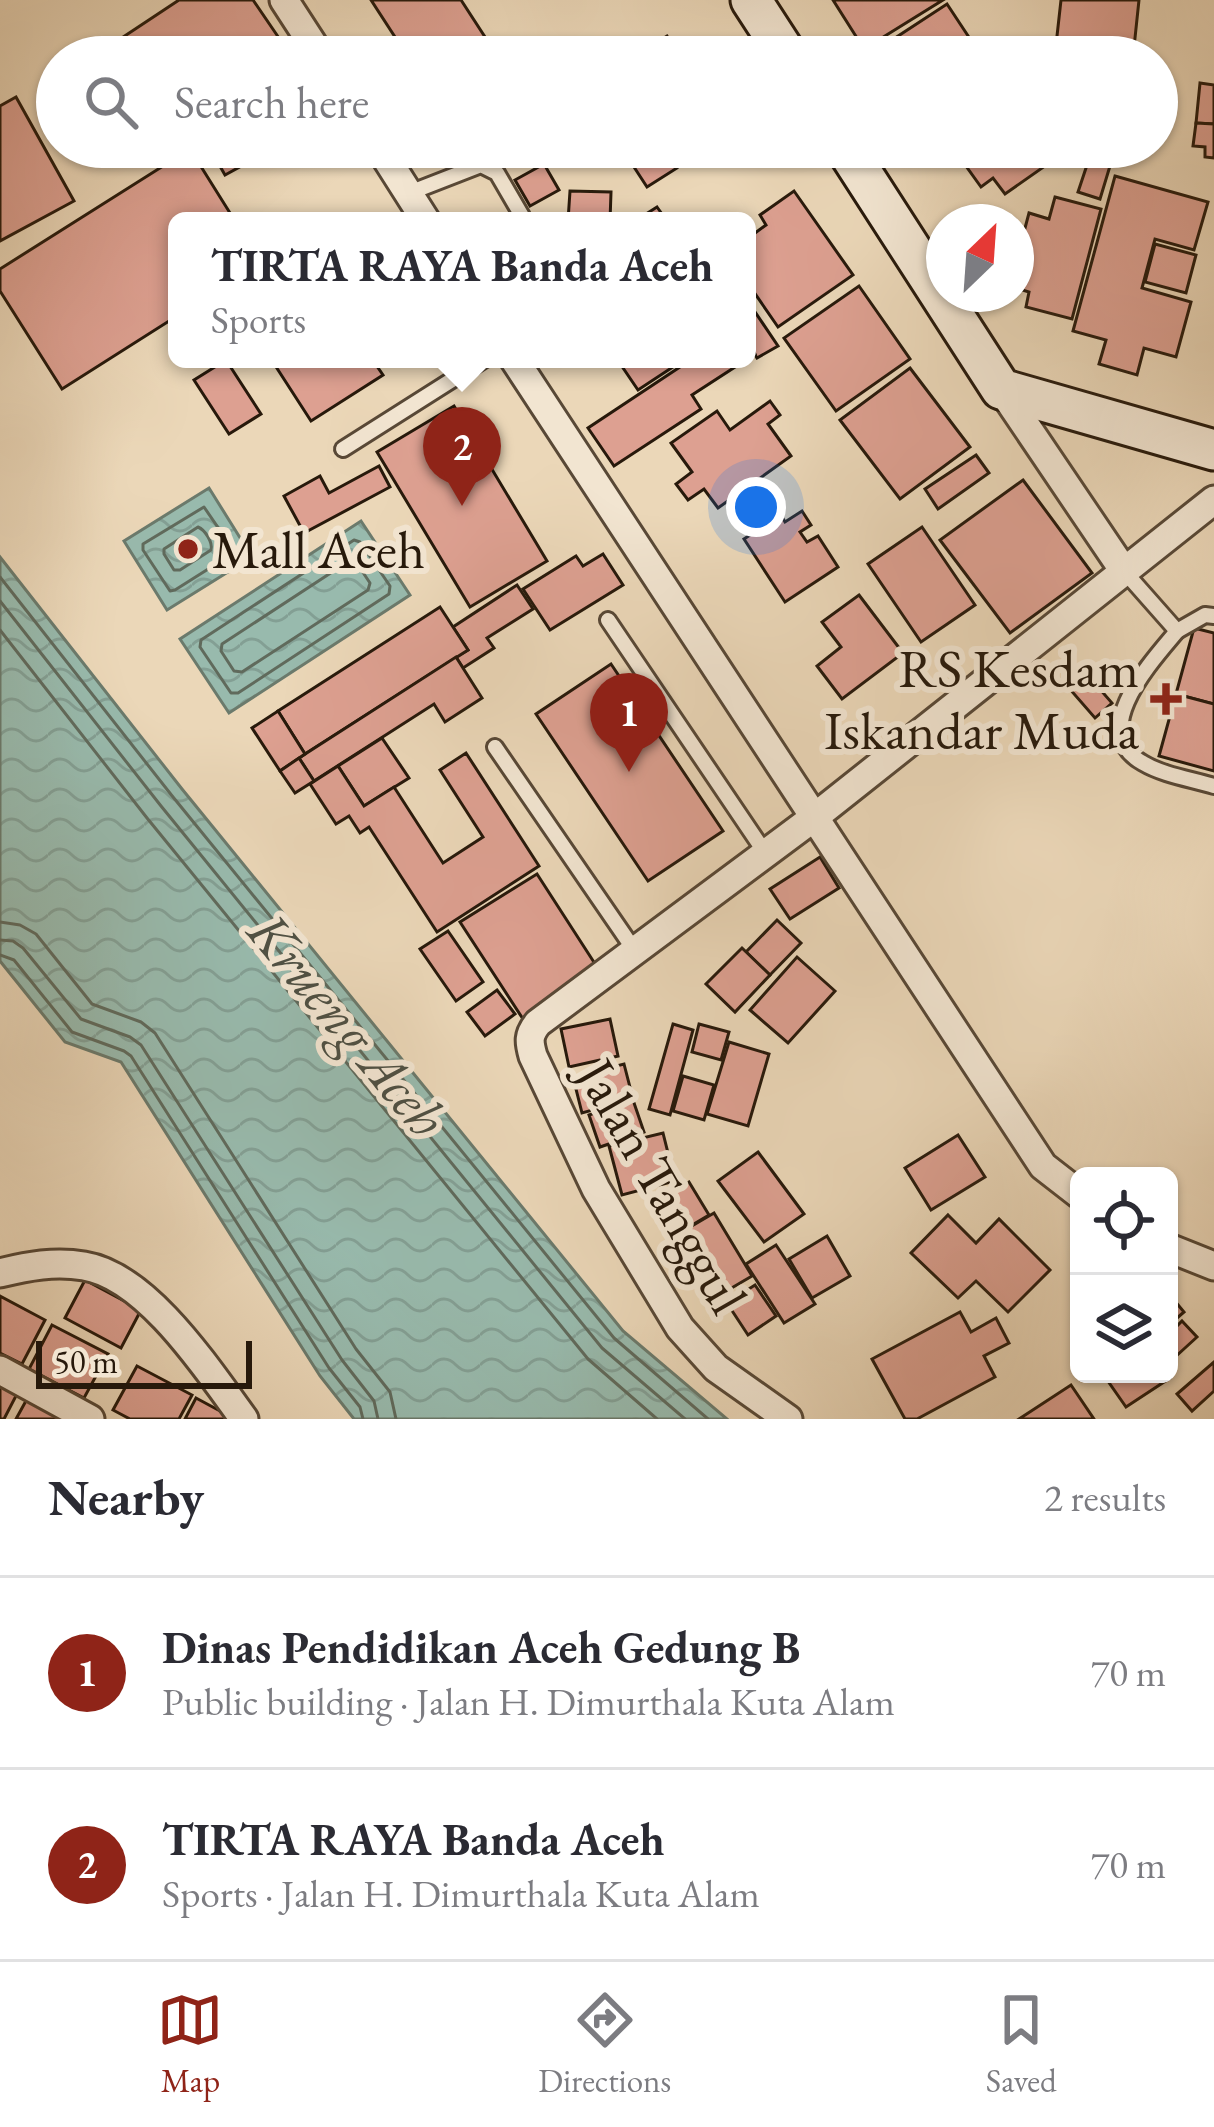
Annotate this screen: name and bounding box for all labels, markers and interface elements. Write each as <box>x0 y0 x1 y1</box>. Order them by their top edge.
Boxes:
search box <box>36 36 1178 168</box>
icon: search <box>78 69 144 135</box>
text: Search here <box>174 73 369 131</box>
north arrow <box>926 204 1034 312</box>
popup <box>168 212 756 368</box>
text: TIRTA RAYA Banda Aceh <box>211 236 713 294</box>
text: Sports <box>211 294 306 345</box>
pin: 2 <box>423 407 501 506</box>
your location <box>726 477 786 537</box>
place label: Mall Aceh <box>212 514 425 584</box>
marker: Mall Aceh <box>175 536 201 562</box>
place label: RS Kesdam Iskandar Muda <box>824 633 1139 765</box>
pin: 1 <box>590 673 668 772</box>
marker: RS Kesdam Iskandar Muda <box>1150 683 1182 715</box>
water label: Krueng Aceh <box>232 895 464 1152</box>
street label: Jalan Tanggul <box>560 1043 764 1326</box>
map controls <box>1070 1167 1178 1383</box>
button: locate <box>1070 1167 1178 1275</box>
button: layers <box>1070 1275 1178 1383</box>
scale bar <box>36 1335 252 1388</box>
text: 50 m <box>54 1340 118 1383</box>
text: Nearby <box>48 1464 204 1530</box>
text: 2 results <box>1044 1472 1166 1523</box>
text: Dinas Pendidikan Aceh Gedung B <box>162 1618 800 1676</box>
text: 1 <box>77 1647 97 1698</box>
text: 70 m <box>1090 1647 1166 1698</box>
text: Public building · Jalan H. Dimurthala Kuta Alam <box>162 1676 895 1727</box>
text: TIRTA RAYA Banda Aceh <box>162 1810 665 1868</box>
text: 2 <box>77 1839 97 1890</box>
text: 70 m <box>1090 1839 1166 1890</box>
text: Sports · Jalan H. Dimurthala Kuta Alam <box>162 1868 760 1919</box>
tab: Map <box>157 1987 223 2102</box>
tab: Directions <box>538 1987 671 2102</box>
tab: Saved <box>986 1987 1057 2102</box>

